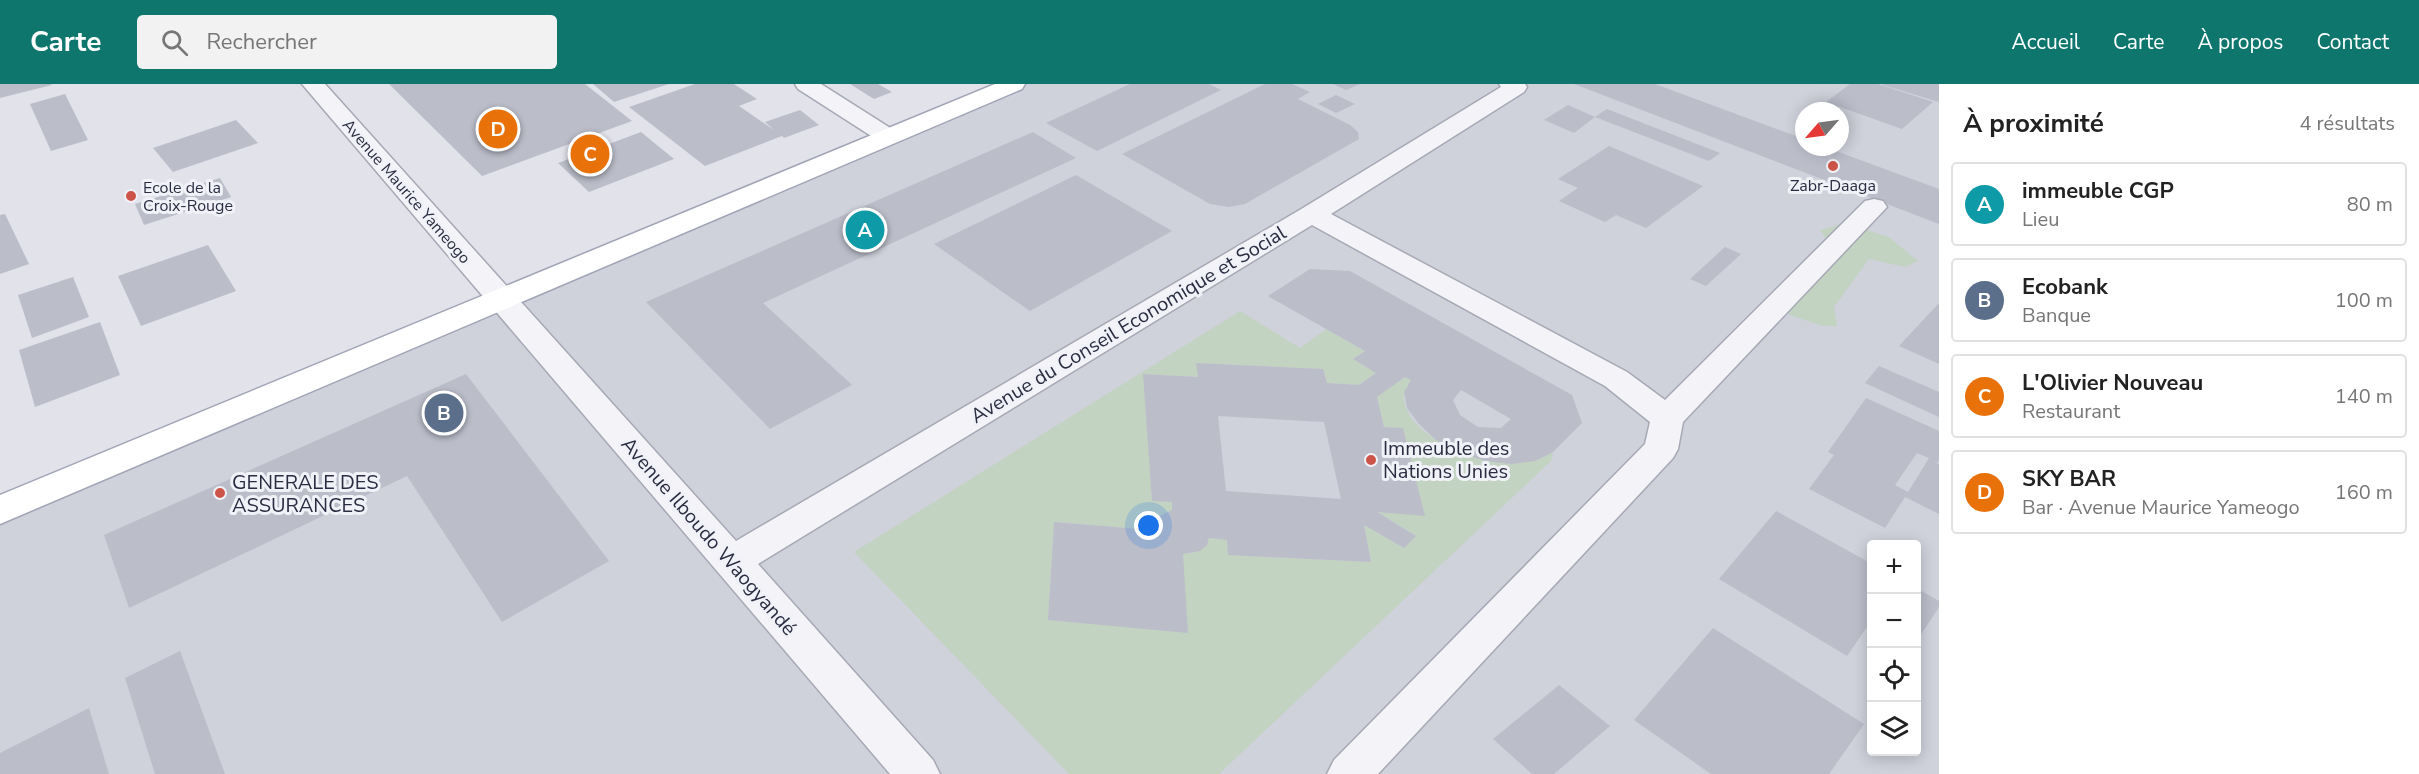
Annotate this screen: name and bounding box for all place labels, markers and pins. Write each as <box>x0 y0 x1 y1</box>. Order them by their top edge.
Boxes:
pin: D <box>478 106 518 152</box>
pin: C <box>570 132 610 176</box>
marker: Zabr-Daaga <box>1826 159 1840 173</box>
place label: Zabr-Daaga <box>1790 175 1876 197</box>
place label: Ecole de la Croix-Rouge <box>143 177 233 217</box>
marker: Ecole de la Croix-Rouge <box>124 189 138 203</box>
pin: A <box>846 208 884 252</box>
pin: B <box>424 390 464 436</box>
place label: Immeuble des Nations Unies <box>1383 435 1509 485</box>
marker: Immeuble des Nations Unies <box>1364 453 1378 467</box>
place label: GENERALE DES ASSURANCES <box>232 469 379 519</box>
marker: GENERALE DES ASSURANCES <box>213 486 227 500</box>

